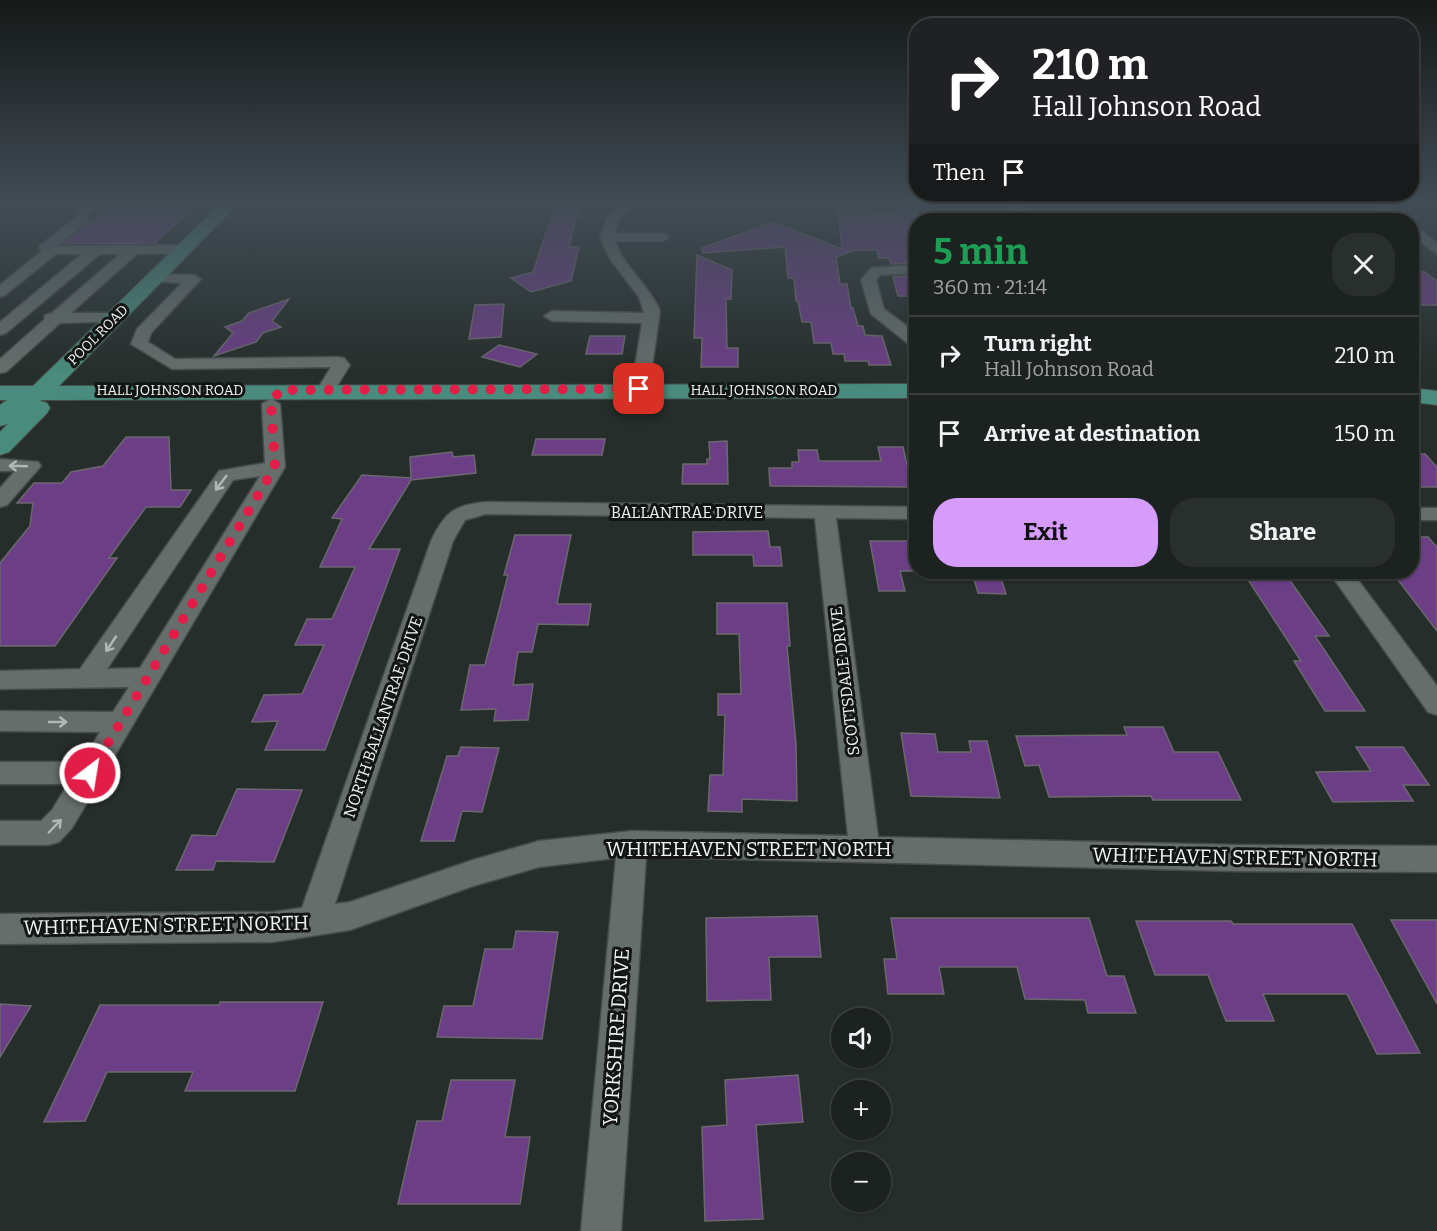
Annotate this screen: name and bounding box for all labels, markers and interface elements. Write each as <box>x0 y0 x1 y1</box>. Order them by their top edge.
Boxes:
text: 210 m <box>1032 40 1148 90</box>
icon: right <box>933 42 1011 120</box>
text: Hall Johnson Road <box>1032 91 1261 123</box>
icon: arrive <box>997 156 1030 189</box>
text: Then <box>933 159 985 186</box>
text: 5 min <box>933 230 1028 274</box>
button: close <box>1332 233 1395 296</box>
text: 360 m · 21:14 <box>933 275 1047 299</box>
street label: POOL ROAD <box>64 301 132 369</box>
text: Turn right <box>984 330 1092 357</box>
icon: right <box>933 339 966 372</box>
text: 210 m <box>1335 342 1395 369</box>
text: Hall Johnson Road <box>984 357 1154 381</box>
pin <box>613 363 664 414</box>
icon: arrive <box>622 372 655 405</box>
street label: HALL JOHNSON ROAD <box>97 382 243 399</box>
street label: HALL JOHNSON ROAD <box>691 382 837 399</box>
icon: arrive <box>933 417 966 450</box>
text: Arrive at destination <box>984 420 1200 447</box>
text: 150 m <box>1335 420 1395 447</box>
one-way arrow <box>8 460 28 472</box>
one-way arrow <box>215 475 228 491</box>
button: Exit <box>933 498 1158 567</box>
button: Share <box>1170 498 1395 567</box>
street label: BALLANTRAE DRIVE <box>611 503 763 522</box>
street label: SCOTTSDALE DRIVE <box>826 605 864 757</box>
street label: NORTH BALLANTRAE DRIVE <box>340 614 426 820</box>
one-way arrow <box>105 635 117 651</box>
one-way arrow <box>48 716 68 728</box>
position arrow <box>58 741 122 805</box>
one-way arrow <box>48 818 63 833</box>
street label: WHITEHAVEN STREET NORTH <box>606 837 892 861</box>
street label: WHITEHAVEN STREET NORTH <box>1092 843 1378 871</box>
street label: WHITEHAVEN STREET NORTH <box>23 911 309 939</box>
street label: YORKSHIRE DRIVE <box>598 947 634 1127</box>
map controls <box>831 1008 891 1212</box>
button: sound <box>831 1008 891 1068</box>
button: + <box>831 1080 891 1140</box>
button: − <box>831 1152 891 1212</box>

